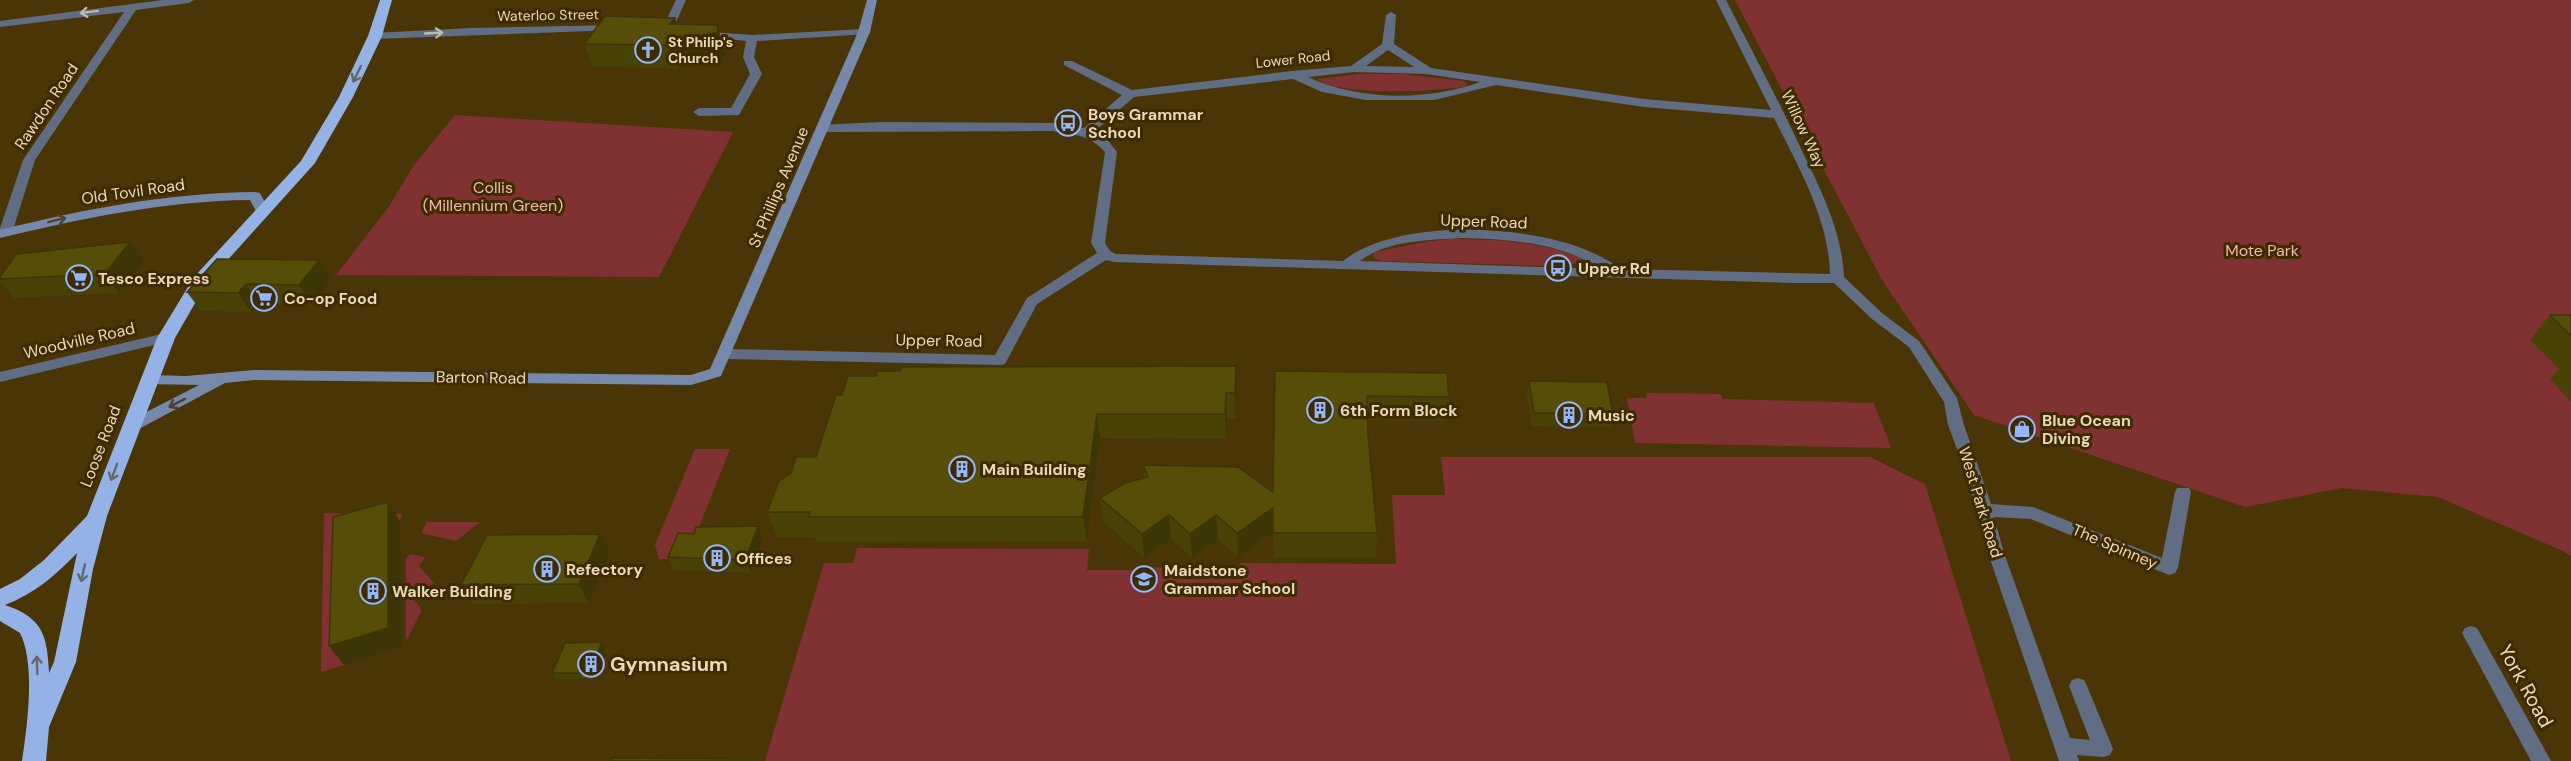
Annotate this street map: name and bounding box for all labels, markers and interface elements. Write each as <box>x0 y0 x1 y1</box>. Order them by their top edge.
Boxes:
street label: Waterloo Street <box>497 5 599 25</box>
one-way arrow <box>79 7 99 18</box>
one-way arrow <box>423 27 443 38</box>
place label: St Philip's Church <box>668 33 733 67</box>
church icon: St Philip's Church <box>633 35 663 65</box>
street label: Lower Road <box>1255 46 1331 72</box>
street label: Rawdon Road <box>10 59 83 154</box>
one-way arrow <box>351 64 363 82</box>
street label: Willow Way <box>1776 87 1831 172</box>
place label: Boys Grammar School <box>1088 104 1204 143</box>
bus stop icon: Boys Grammar School <box>1053 108 1083 138</box>
street label: St Phillips Avenue <box>743 123 813 251</box>
street label: Old Tovil Road <box>80 174 186 209</box>
park label: Collis (Millennium Green) <box>423 177 563 216</box>
street label: Upper Road <box>1440 209 1528 234</box>
one-way arrow <box>47 214 66 226</box>
park label: Mote Park <box>2225 240 2299 261</box>
bus stop icon: Upper Rd <box>1543 253 1573 283</box>
place label: Upper Rd <box>1578 258 1650 279</box>
supermarket icon: Tesco Express <box>64 263 94 293</box>
place label: Tesco Express <box>98 268 210 289</box>
supermarket icon: Co-op Food <box>249 283 279 313</box>
place label: Co-op Food <box>284 288 377 309</box>
street label: Woodville Road <box>21 317 137 364</box>
street label: Upper Road <box>895 329 983 352</box>
street label: Barton Road <box>436 366 526 389</box>
building icon: 6th Form Block <box>1305 395 1335 425</box>
one-way arrow <box>169 397 187 409</box>
place label: 6th Form Block <box>1340 400 1458 421</box>
building icon: Music <box>1554 400 1584 430</box>
street label: Loose Road <box>75 402 126 490</box>
place label: Music <box>1588 405 1635 426</box>
place label: Blue Ocean Diving <box>2042 410 2131 449</box>
shop icon: Blue Ocean Diving <box>2007 414 2037 444</box>
street label: West Park Road <box>1954 444 2007 560</box>
building icon: Main Building <box>947 454 977 484</box>
place label: Main Building <box>982 459 1087 480</box>
one-way arrow <box>108 462 119 481</box>
street label: The Spinney <box>2069 519 2161 574</box>
building icon: Offices <box>702 543 732 573</box>
place label: Offices <box>736 548 792 569</box>
building icon: Refectory <box>532 554 562 584</box>
place label: Refectory <box>566 559 643 580</box>
place label: Maidstone Grammar School <box>1164 560 1295 599</box>
one-way arrow <box>76 563 88 582</box>
school or university icon: Maidstone Grammar School <box>1129 564 1159 594</box>
building icon: Walker Building <box>358 576 388 606</box>
place label: Walker Building <box>392 581 513 602</box>
street label: York Road <box>2493 640 2559 732</box>
building icon: Gymnasium <box>576 649 606 679</box>
place label: Gymnasium <box>610 651 728 677</box>
one-way arrow <box>31 656 43 676</box>

